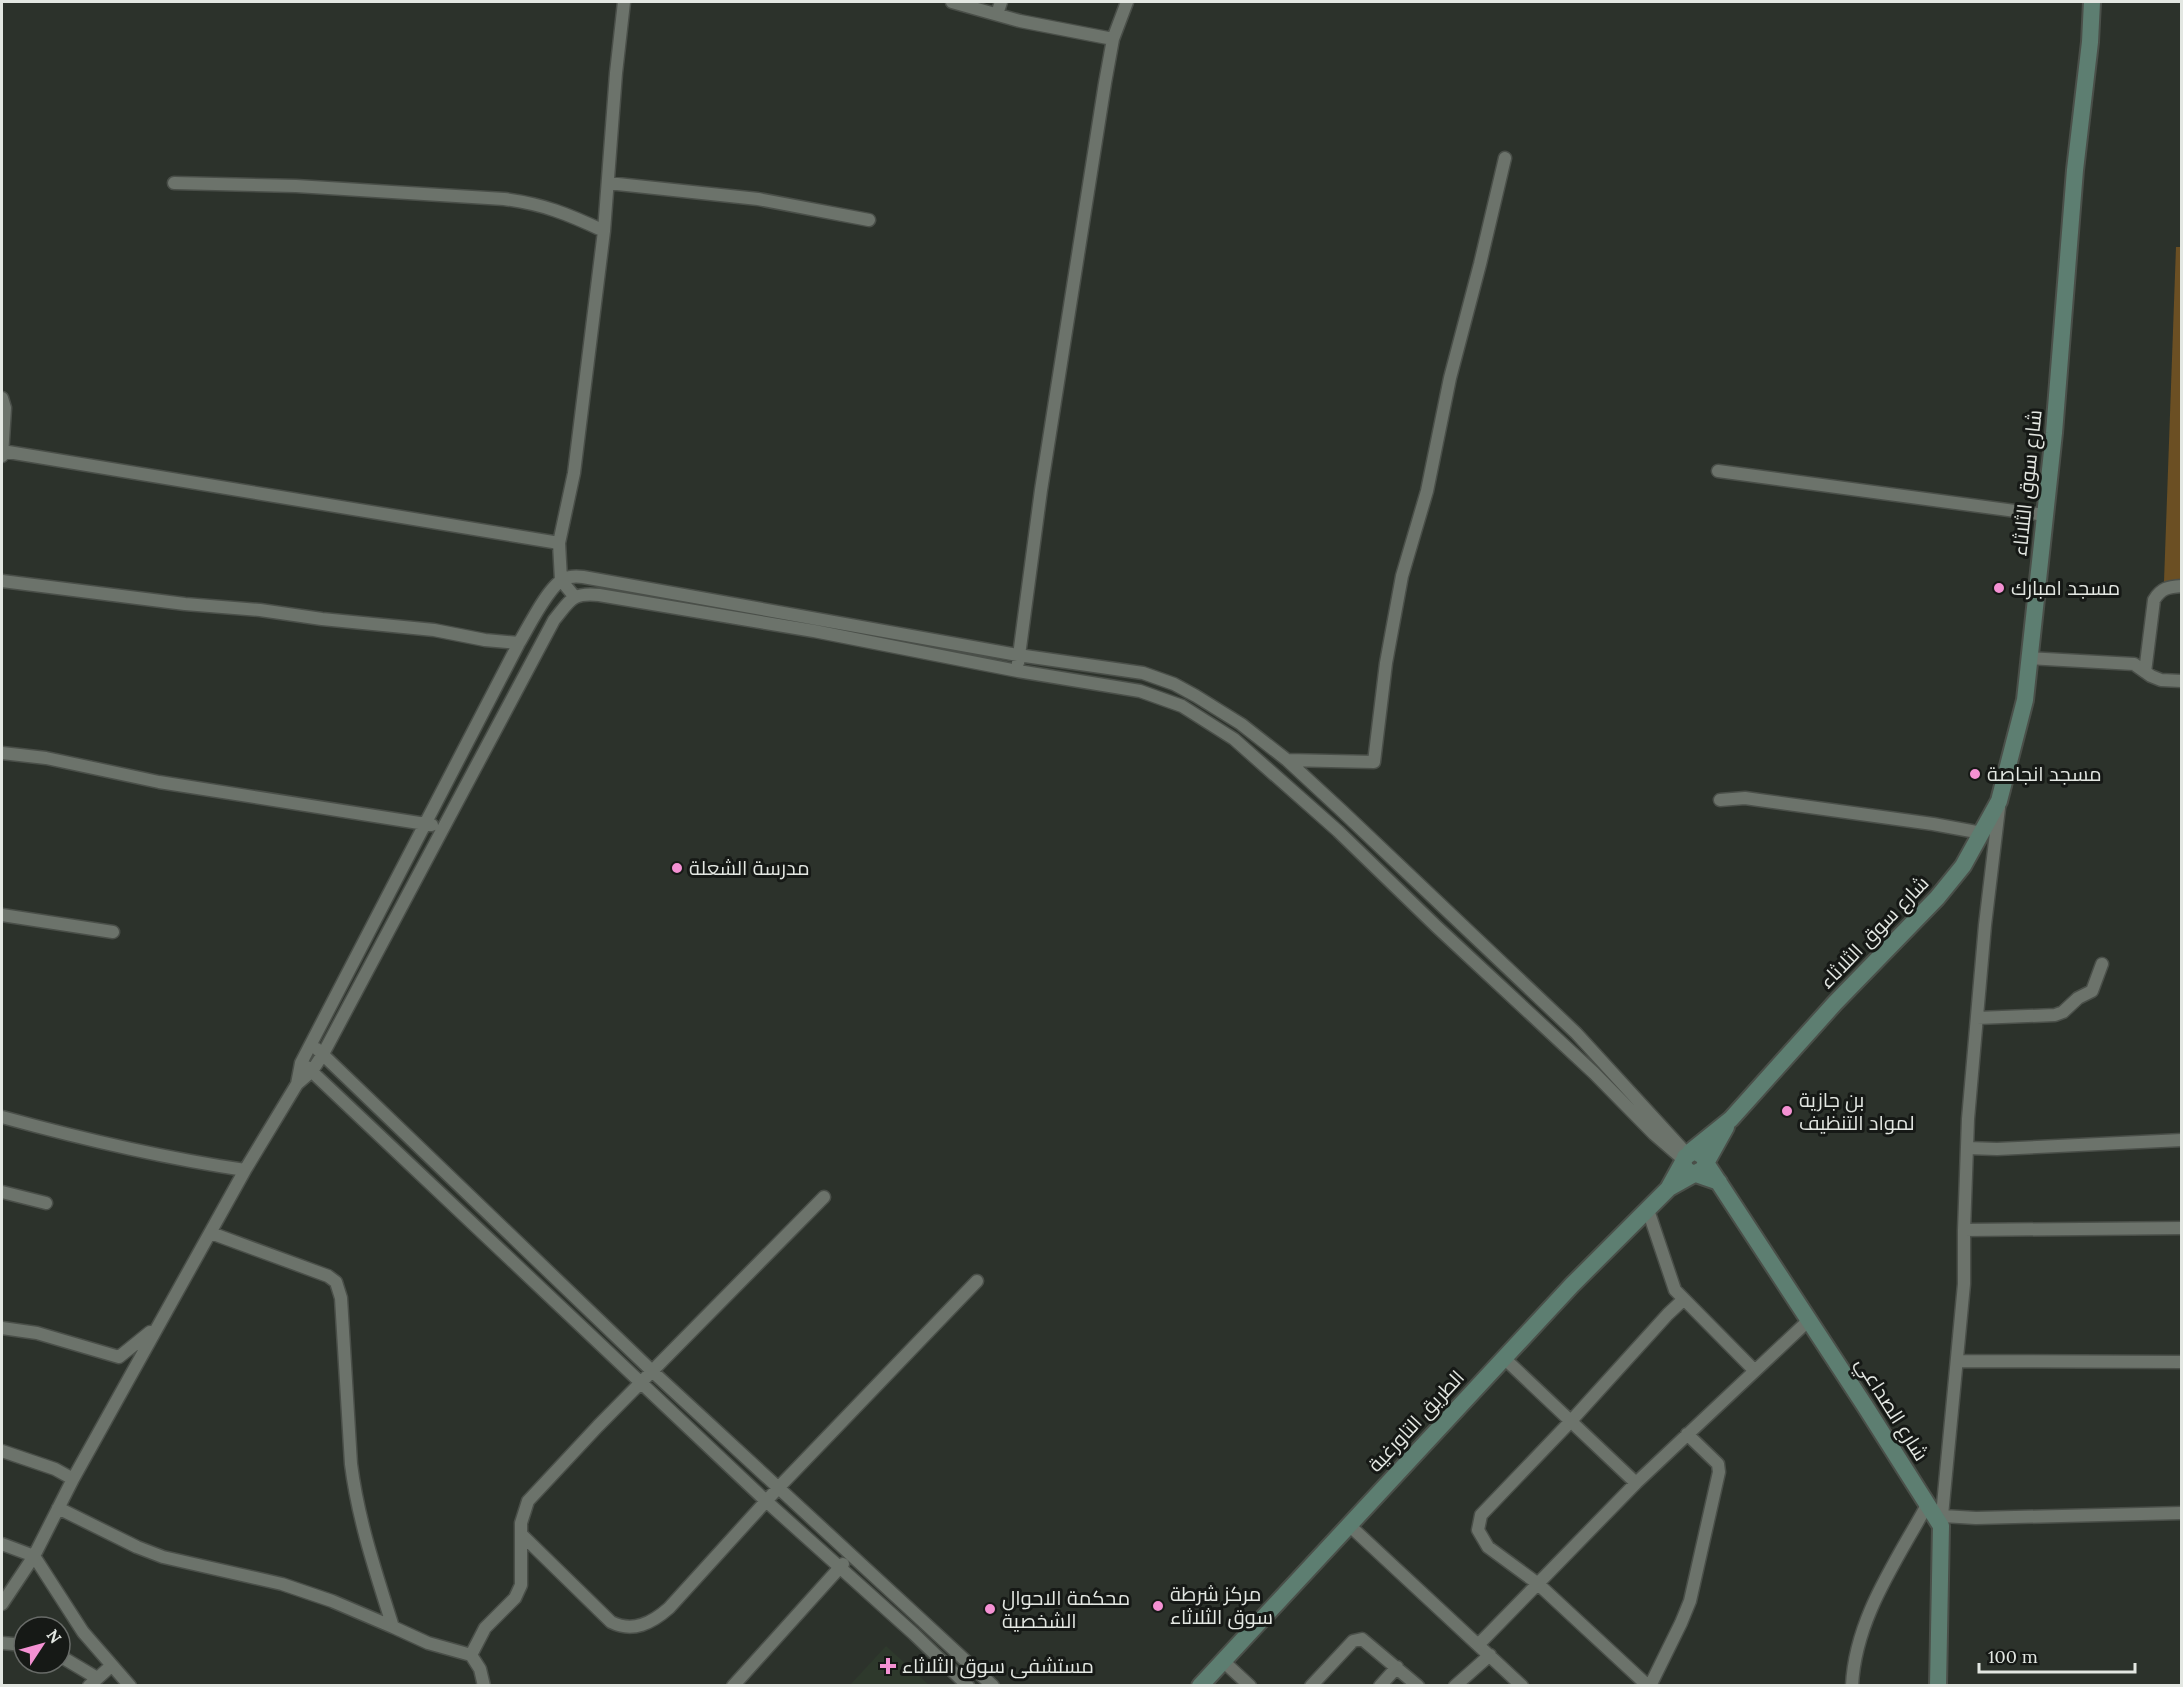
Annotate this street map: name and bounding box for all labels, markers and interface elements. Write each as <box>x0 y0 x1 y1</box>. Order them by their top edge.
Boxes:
street label: شارع سوق الثلاثاء <box>2006 409 2049 558</box>
place label: مسجد امبارك <box>2011 575 2120 600</box>
marker: مسجد امبارك <box>1992 581 2006 595</box>
place label: مسجد انجاصة <box>1987 761 2102 786</box>
marker: مسجد انجاصة <box>1968 767 1982 781</box>
place label: مدرسة الشعلة <box>689 855 810 880</box>
marker: مدرسة الشعلة <box>670 861 684 875</box>
street label: شارع سوق الثلاثاء <box>1814 870 1935 995</box>
place label: بن جازية لمواد التنظيف <box>1799 1087 1914 1135</box>
marker: بن جازية لمواد التنظيف <box>1780 1104 1794 1118</box>
street label: شارع الصداعي <box>1847 1352 1934 1467</box>
street label: الطريق التاورغية <box>1362 1365 1470 1477</box>
place label: مركز شرطة سوق الثلاثاء <box>1170 1581 1273 1630</box>
place label: محكمة الاحوال الشخصية <box>1002 1585 1130 1633</box>
marker: مركز شرطة سوق الثلاثاء <box>1151 1599 1165 1613</box>
marker: محكمة الاحوال الشخصية <box>983 1602 997 1616</box>
north arrow <box>12 1615 72 1675</box>
text: N <box>42 1625 66 1647</box>
scale bar <box>1979 1636 2135 1674</box>
text: 100 m <box>1988 1645 2038 1668</box>
place label: مستشفى سوق الثلاثاء <box>902 1653 1094 1679</box>
marker: مستشفى سوق الثلاثاء <box>879 1657 897 1675</box>

